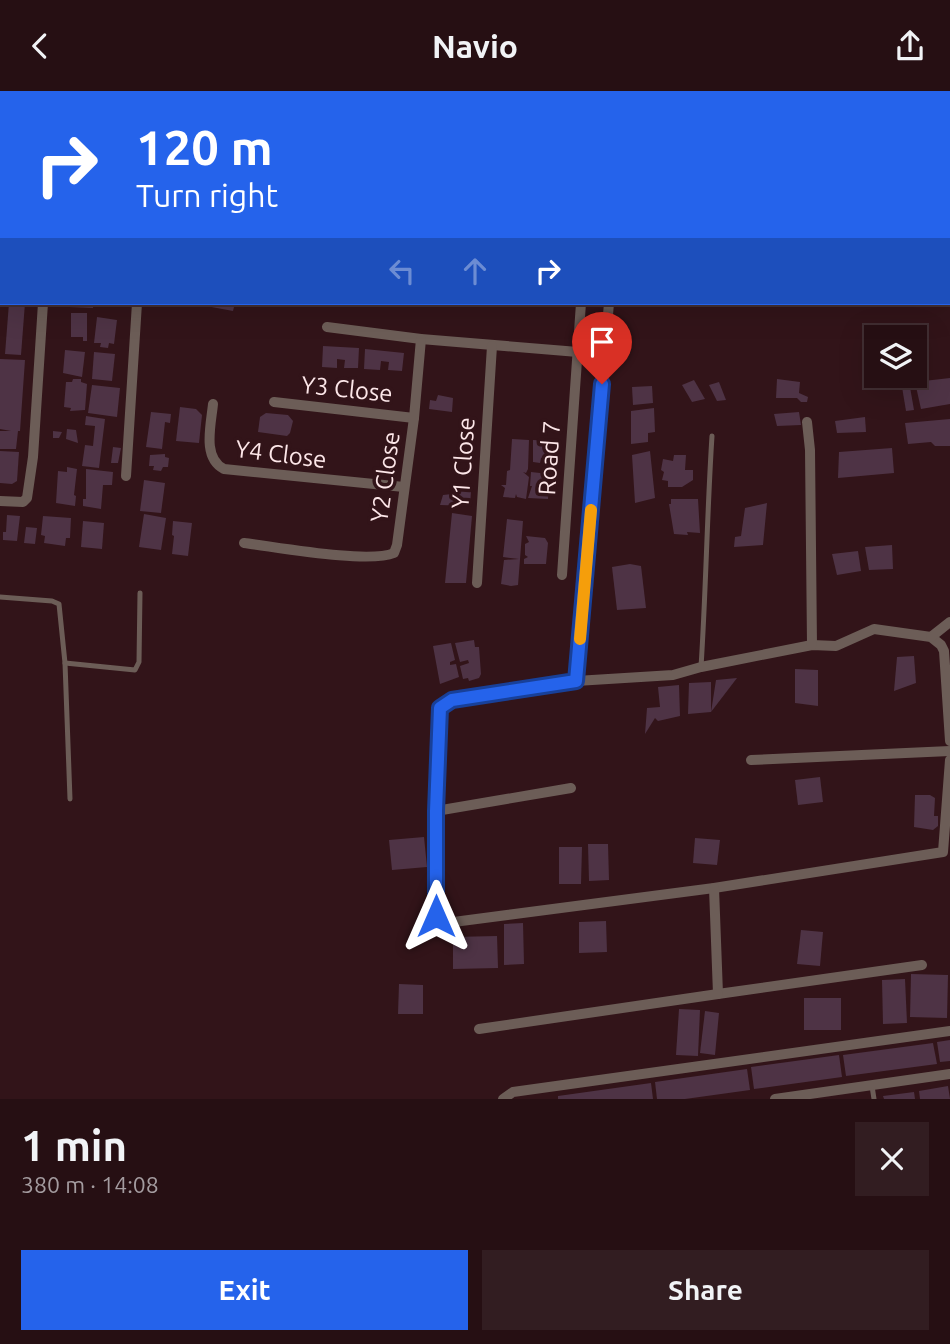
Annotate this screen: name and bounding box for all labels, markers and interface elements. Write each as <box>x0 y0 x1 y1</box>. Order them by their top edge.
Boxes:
icon: back <box>21 27 59 65</box>
icon: share <box>891 27 929 65</box>
text: Navio <box>432 28 518 64</box>
icon: right <box>21 119 112 210</box>
text: 120 m <box>136 119 273 174</box>
text: Turn right <box>136 177 278 213</box>
icon: left <box>383 252 421 290</box>
icon: ahead <box>456 252 494 290</box>
icon: right <box>529 252 567 290</box>
pin <box>572 312 632 384</box>
icon: arrive <box>583 323 621 361</box>
map controls <box>864 325 927 388</box>
button: layers <box>864 325 927 388</box>
street label: Y3 Close <box>300 371 394 407</box>
street label: Y1 Close <box>446 416 480 510</box>
street label: Road 7 <box>533 420 565 496</box>
street label: Y2 Close <box>365 430 405 524</box>
street label: Y4 Close <box>234 435 328 473</box>
position arrow <box>399 879 473 953</box>
text: 1 min <box>21 1122 127 1169</box>
button: close <box>855 1122 929 1196</box>
text: 380 m · 14:08 <box>21 1172 159 1197</box>
button: Exit <box>21 1250 468 1330</box>
button: Share <box>482 1250 929 1330</box>

